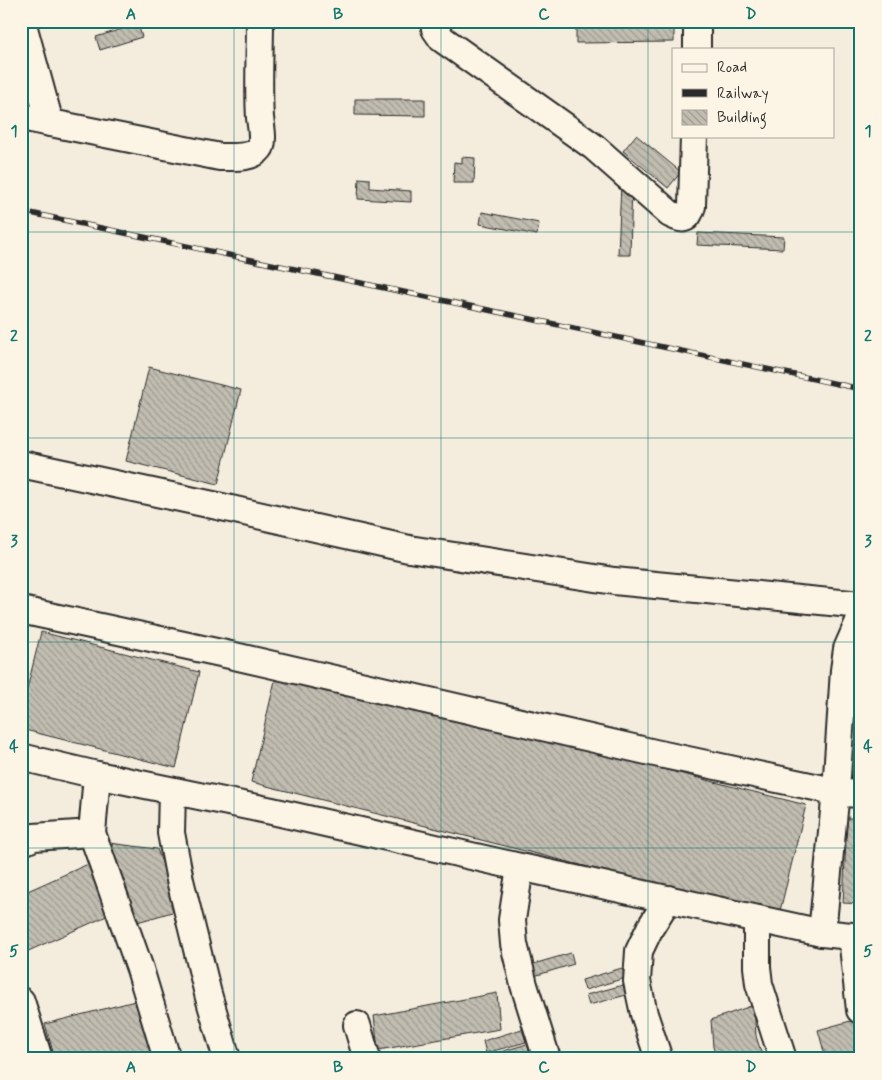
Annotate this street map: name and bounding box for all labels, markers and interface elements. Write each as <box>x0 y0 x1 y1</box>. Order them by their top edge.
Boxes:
text: A <box>126 4 136 25</box>
text: B <box>333 4 343 25</box>
text: C <box>538 4 550 25</box>
text: D <box>745 4 757 25</box>
legend <box>672 48 834 138</box>
text: Road <box>717 58 747 78</box>
text: Railway <box>717 84 769 104</box>
text: Building <box>717 108 767 129</box>
text: 1 <box>10 121 18 142</box>
text: 1 <box>864 121 872 142</box>
text: 2 <box>10 326 18 347</box>
text: 2 <box>864 326 872 347</box>
text: 3 <box>10 531 18 552</box>
text: 3 <box>864 531 872 552</box>
text: 4 <box>9 736 19 757</box>
text: 4 <box>863 736 873 757</box>
text: 5 <box>9 941 19 962</box>
text: 5 <box>863 941 873 962</box>
text: A <box>126 1057 136 1078</box>
text: B <box>333 1057 343 1078</box>
text: C <box>538 1057 550 1078</box>
text: D <box>745 1057 757 1078</box>

